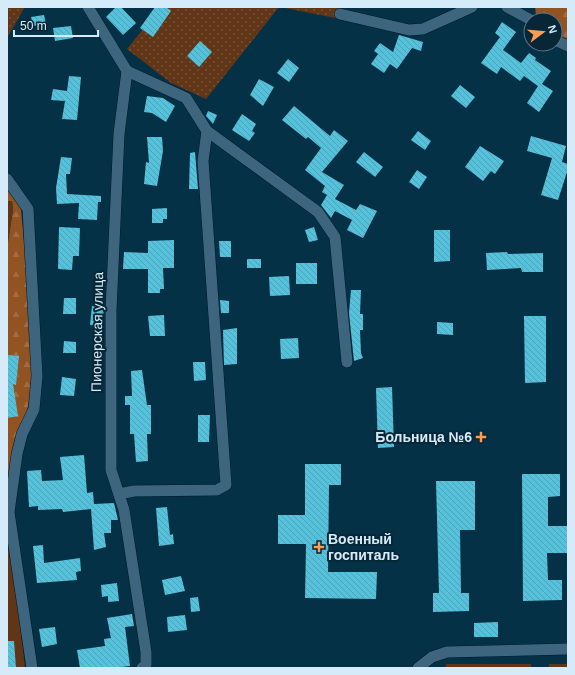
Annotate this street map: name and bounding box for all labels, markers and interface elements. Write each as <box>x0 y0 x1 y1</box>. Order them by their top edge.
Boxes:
scale bar <box>14 12 98 38</box>
north arrow <box>523 12 563 52</box>
text: 50 m <box>20 19 47 33</box>
text: N <box>546 24 559 35</box>
street label: Пионерская улица <box>88 272 106 392</box>
place label: Больница №6 <box>375 429 472 445</box>
marker: Больница №6 <box>475 431 487 443</box>
place label: Военный госпиталь <box>328 531 399 563</box>
marker: Военный госпиталь <box>313 541 325 553</box>

